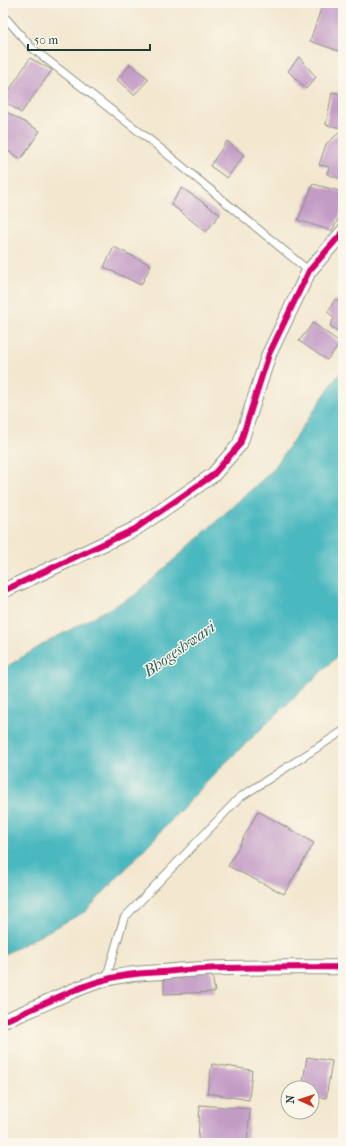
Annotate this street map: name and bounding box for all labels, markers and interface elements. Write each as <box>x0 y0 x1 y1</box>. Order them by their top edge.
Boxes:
scale bar <box>28 26 150 52</box>
text: 50 m <box>34 33 58 47</box>
water label: Bhogeshwari <box>139 617 220 681</box>
north arrow <box>280 1080 320 1120</box>
text: N <box>284 1094 297 1104</box>

